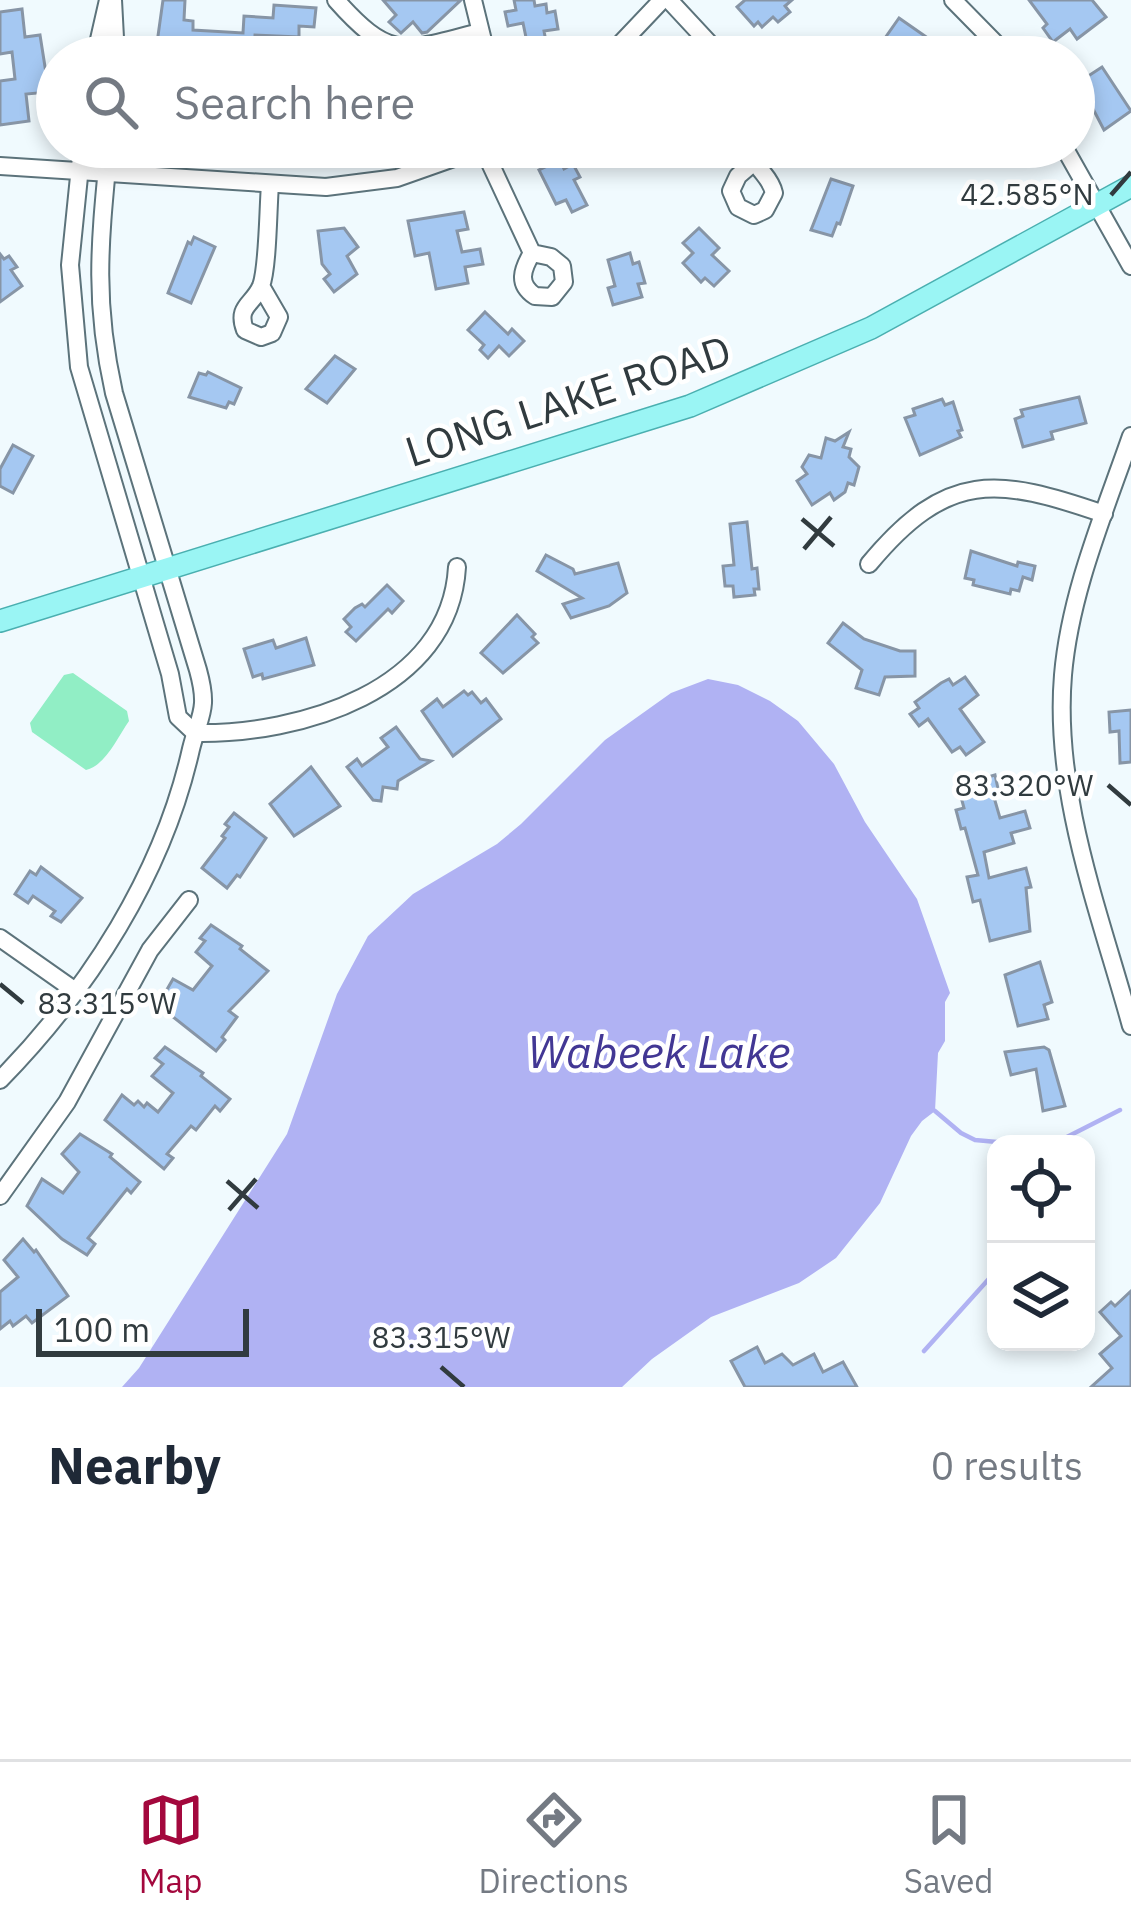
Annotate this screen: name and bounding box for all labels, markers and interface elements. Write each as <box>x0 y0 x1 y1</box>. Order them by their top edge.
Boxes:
search box <box>36 36 1095 168</box>
icon: search <box>78 69 144 135</box>
text: Search here <box>174 73 415 131</box>
text: 42.585°N <box>960 174 1094 213</box>
street label: LONG LAKE ROAD <box>398 322 737 479</box>
text: 83.320°W <box>955 765 1094 804</box>
text: 83.315°W <box>38 983 177 1022</box>
water label: Wabeek Lake <box>528 1022 790 1080</box>
map controls <box>987 1135 1095 1351</box>
button: locate <box>987 1135 1095 1243</box>
button: layers <box>987 1243 1095 1351</box>
scale bar <box>36 1303 249 1356</box>
text: 100 m <box>54 1308 150 1351</box>
text: 83.315°W <box>372 1317 511 1356</box>
text: Nearby <box>48 1432 221 1498</box>
text: 0 results <box>931 1440 1083 1491</box>
tab: Map <box>138 1787 204 1902</box>
tab: Directions <box>479 1787 629 1902</box>
tab: Saved <box>904 1787 993 1902</box>

